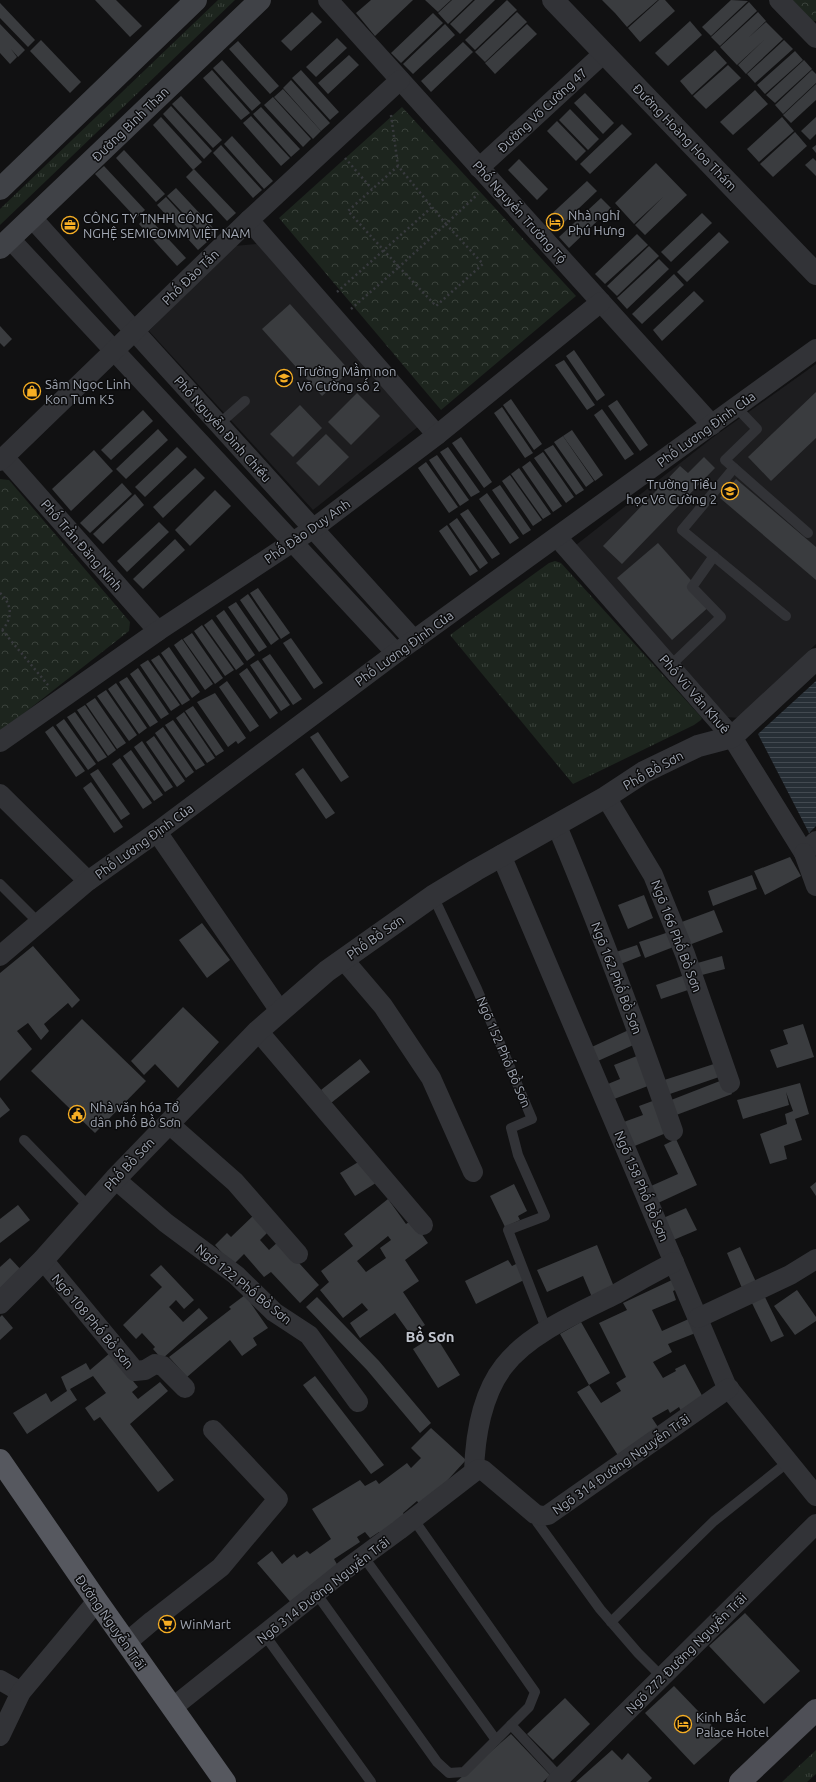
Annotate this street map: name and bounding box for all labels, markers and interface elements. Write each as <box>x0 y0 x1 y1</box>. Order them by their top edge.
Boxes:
street label: Đường Võ Cường 47 <box>495 65 589 155</box>
street label: Đường Hoàng Hoa Thám <box>630 81 740 193</box>
street label: Đường Bình Than <box>89 84 171 164</box>
street label: Phố Nguyễn Trường Tộ <box>470 156 571 267</box>
place label: Nhà nghỉ Phú Hưng <box>568 208 625 237</box>
place label: CÔNG TY TNHH CÔNG NGHỆ SEMICOMM VIỆT NAM <box>83 211 251 241</box>
hotel icon: Nhà nghỉ Phú Hưng <box>545 212 565 232</box>
office icon: CÔNG TY TNHH CÔNG NGHỆ SEMICOMM VIỆT NAM <box>60 215 80 235</box>
street label: Phố Đào Tấn <box>157 245 221 307</box>
place label: Trường Mầm non Võ Cường số 2 <box>297 362 397 393</box>
school or university icon: Trường Mầm non Võ Cường số 2 <box>274 368 294 388</box>
street label: Phố Nguyễn Đình Chiểu <box>172 372 276 485</box>
place label: Sâm Ngọc Linh Kon Tum K5 <box>45 377 131 406</box>
shop icon: Sâm Ngọc Linh Kon Tum K5 <box>22 381 42 401</box>
street label: Phố Lương Định Của <box>653 387 758 470</box>
place label: Trường Tiểu học Võ Cường 2 <box>626 477 717 507</box>
school or university icon: Trường Tiểu học Võ Cường 2 <box>720 481 740 501</box>
street label: Phố Đào Duy Anh <box>260 494 353 566</box>
street label: Phố Trần Đăng Ninh <box>39 495 127 593</box>
street label: Phố Lương Định Của <box>351 606 456 689</box>
street label: Phố Vũ Văn Khuê <box>657 650 735 736</box>
street label: Phố Bồ Sơn <box>619 746 685 792</box>
street label: Phố Lương Định Của <box>91 799 196 882</box>
street label: Ngõ 166 Phố Bồ Sơn <box>649 877 707 994</box>
street label: Phố Bồ Sơn <box>342 910 406 962</box>
street label: Ngõ 162 Phố Bồ Sơn <box>589 919 647 1036</box>
street label: Ngõ 152 Phố Bồ Sơn <box>474 994 536 1109</box>
place label: Nhà văn hóa Tổ dân phố Bồ Sơn <box>90 1100 181 1129</box>
public building icon: Nhà văn hóa Tổ dân phố Bồ Sơn <box>67 1104 87 1124</box>
street label: Ngõ 158 Phố Bồ Sơn <box>612 1128 674 1243</box>
street label: Phố Bồ Sơn <box>100 1133 157 1193</box>
street label: Ngõ 122 Phố Bồ Sơn <box>193 1239 296 1327</box>
street label: Ngõ 108 Phố Bồ Sơn <box>49 1270 138 1371</box>
district label: Bồ Sơn <box>406 1326 454 1345</box>
street label: Ngõ 314 Đường Nguyễn Trãi <box>549 1410 692 1517</box>
street label: Ngõ 314 Đường Nguyễn Trãi <box>253 1533 392 1646</box>
street label: Đường Nguyễn Trãi <box>73 1571 150 1672</box>
street label: Ngõ 272 Đường Nguyễn Trãi <box>622 1589 749 1716</box>
supermarket icon: WinMart <box>157 1614 177 1634</box>
place label: WinMart <box>180 1617 231 1631</box>
place label: Kinh Bắc Palace Hotel <box>696 1708 770 1739</box>
hotel icon: Kinh Bắc Palace Hotel <box>673 1714 693 1734</box>

